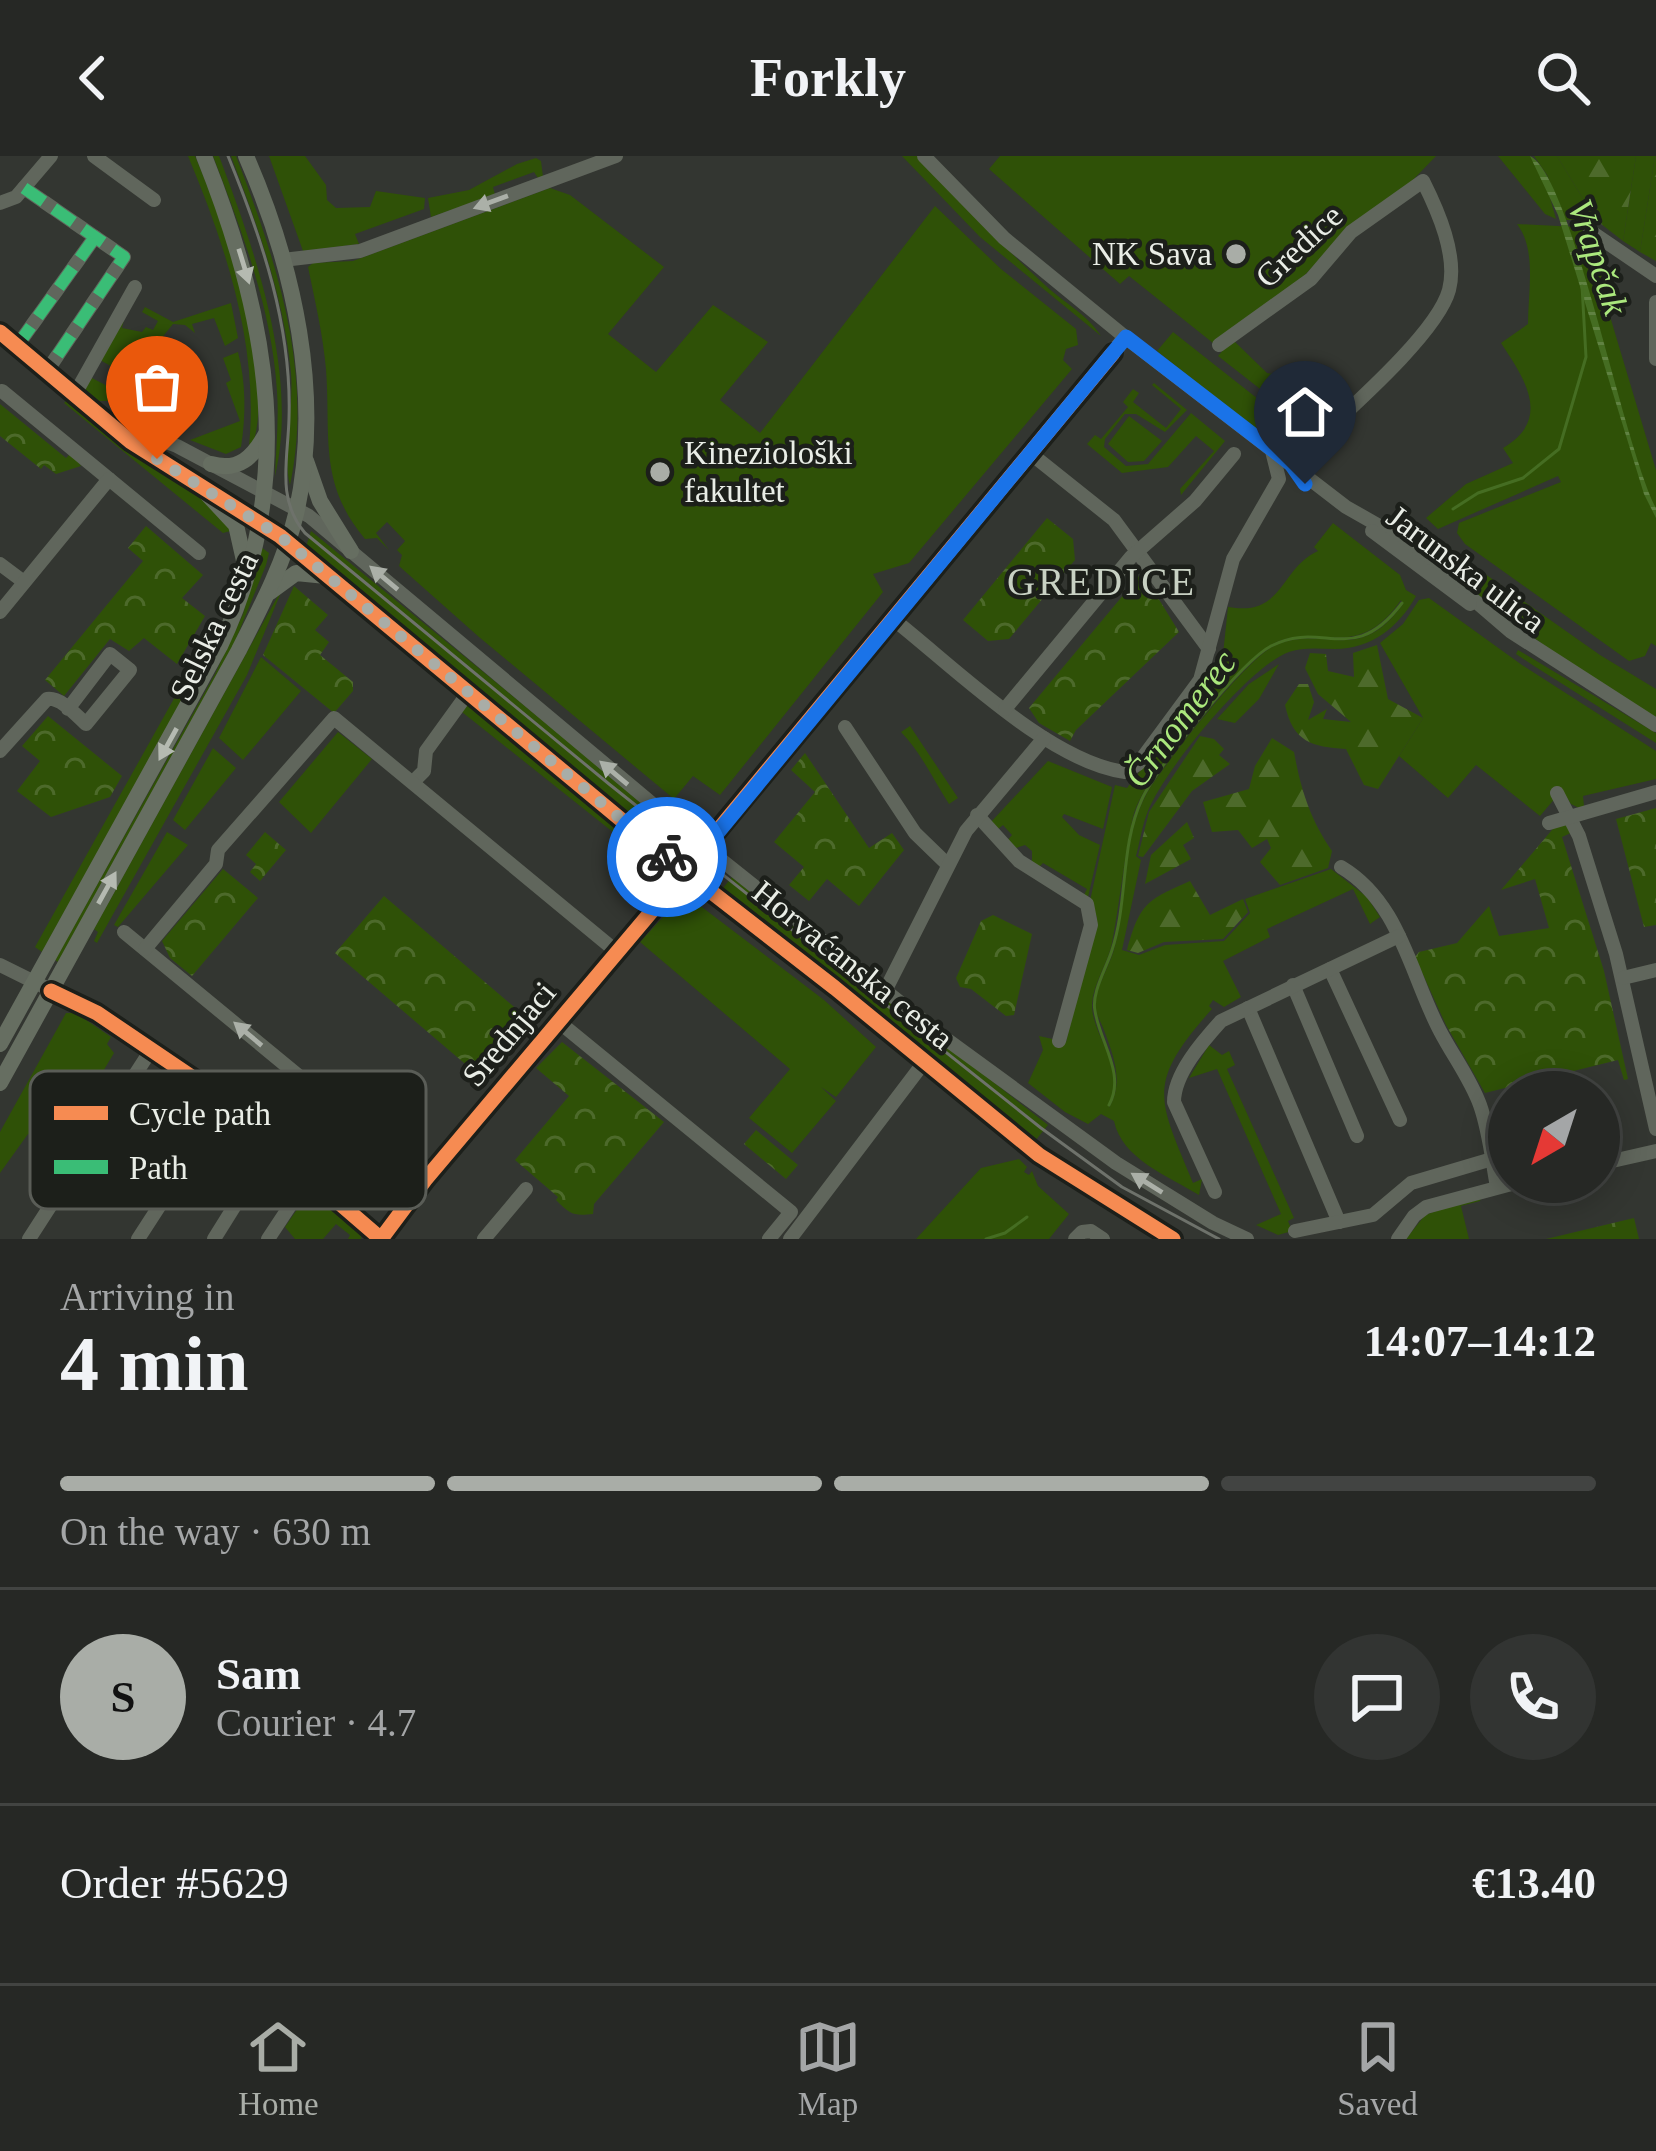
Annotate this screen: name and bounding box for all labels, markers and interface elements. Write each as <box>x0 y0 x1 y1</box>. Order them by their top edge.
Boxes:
icon: back <box>60 45 126 111</box>
icon: search <box>1530 45 1596 111</box>
text: Forkly <box>750 48 906 108</box>
one-way arrow <box>472 194 508 212</box>
water label: Vrapčak <box>1560 194 1637 321</box>
street label: Gredice <box>1249 197 1349 295</box>
place label: NK Sava <box>1092 236 1212 272</box>
marker: NK Sava <box>1223 241 1249 267</box>
one-way arrow <box>236 248 254 285</box>
pin <box>106 336 208 459</box>
icon: bag <box>124 354 190 420</box>
pin <box>1254 361 1356 484</box>
icon: home <box>1272 379 1338 445</box>
place label: Kineziološki fakultet <box>684 435 853 509</box>
marker: Kineziološki fakultet <box>647 459 673 485</box>
street label: Jarunska ulica <box>1380 498 1552 640</box>
street label: Selska cesta <box>163 546 265 706</box>
district label: GREDICE <box>1007 560 1197 603</box>
one-way arrow <box>369 566 399 592</box>
water label: Črnomerec <box>1116 643 1244 795</box>
one-way arrow <box>158 727 179 762</box>
one-way arrow <box>599 760 629 786</box>
courier <box>607 797 727 917</box>
icon: bike <box>634 824 700 890</box>
one-way arrow <box>96 871 117 906</box>
street label: Horvaćanska cesta <box>746 873 960 1057</box>
street label: Srednjaci <box>455 975 563 1093</box>
one-way arrow <box>233 1021 263 1047</box>
legend <box>30 1071 426 1209</box>
north arrow <box>1488 1071 1620 1203</box>
map controls <box>1488 1071 1620 1203</box>
text: Cycle path <box>129 1096 272 1132</box>
text: Path <box>129 1150 188 1186</box>
one-way arrow <box>1130 1173 1164 1194</box>
text: Arriving in <box>60 1275 234 1318</box>
text: 14:07–14:12 <box>1364 1316 1596 1366</box>
text: 4 min <box>60 1320 249 1407</box>
text: On the way · 630 m <box>60 1510 371 1553</box>
button: chat <box>1314 1634 1440 1760</box>
button: phone <box>1470 1634 1596 1760</box>
text: Sam <box>216 1649 301 1699</box>
text: S <box>110 1672 136 1722</box>
text: Courier · 4.7 <box>216 1701 416 1744</box>
text: Order #5629 <box>60 1858 289 1908</box>
text: €13.40 <box>1472 1858 1596 1908</box>
tab: Home <box>238 2014 319 2123</box>
tab: Map <box>795 2014 861 2123</box>
tab: Saved <box>1337 2014 1418 2123</box>

